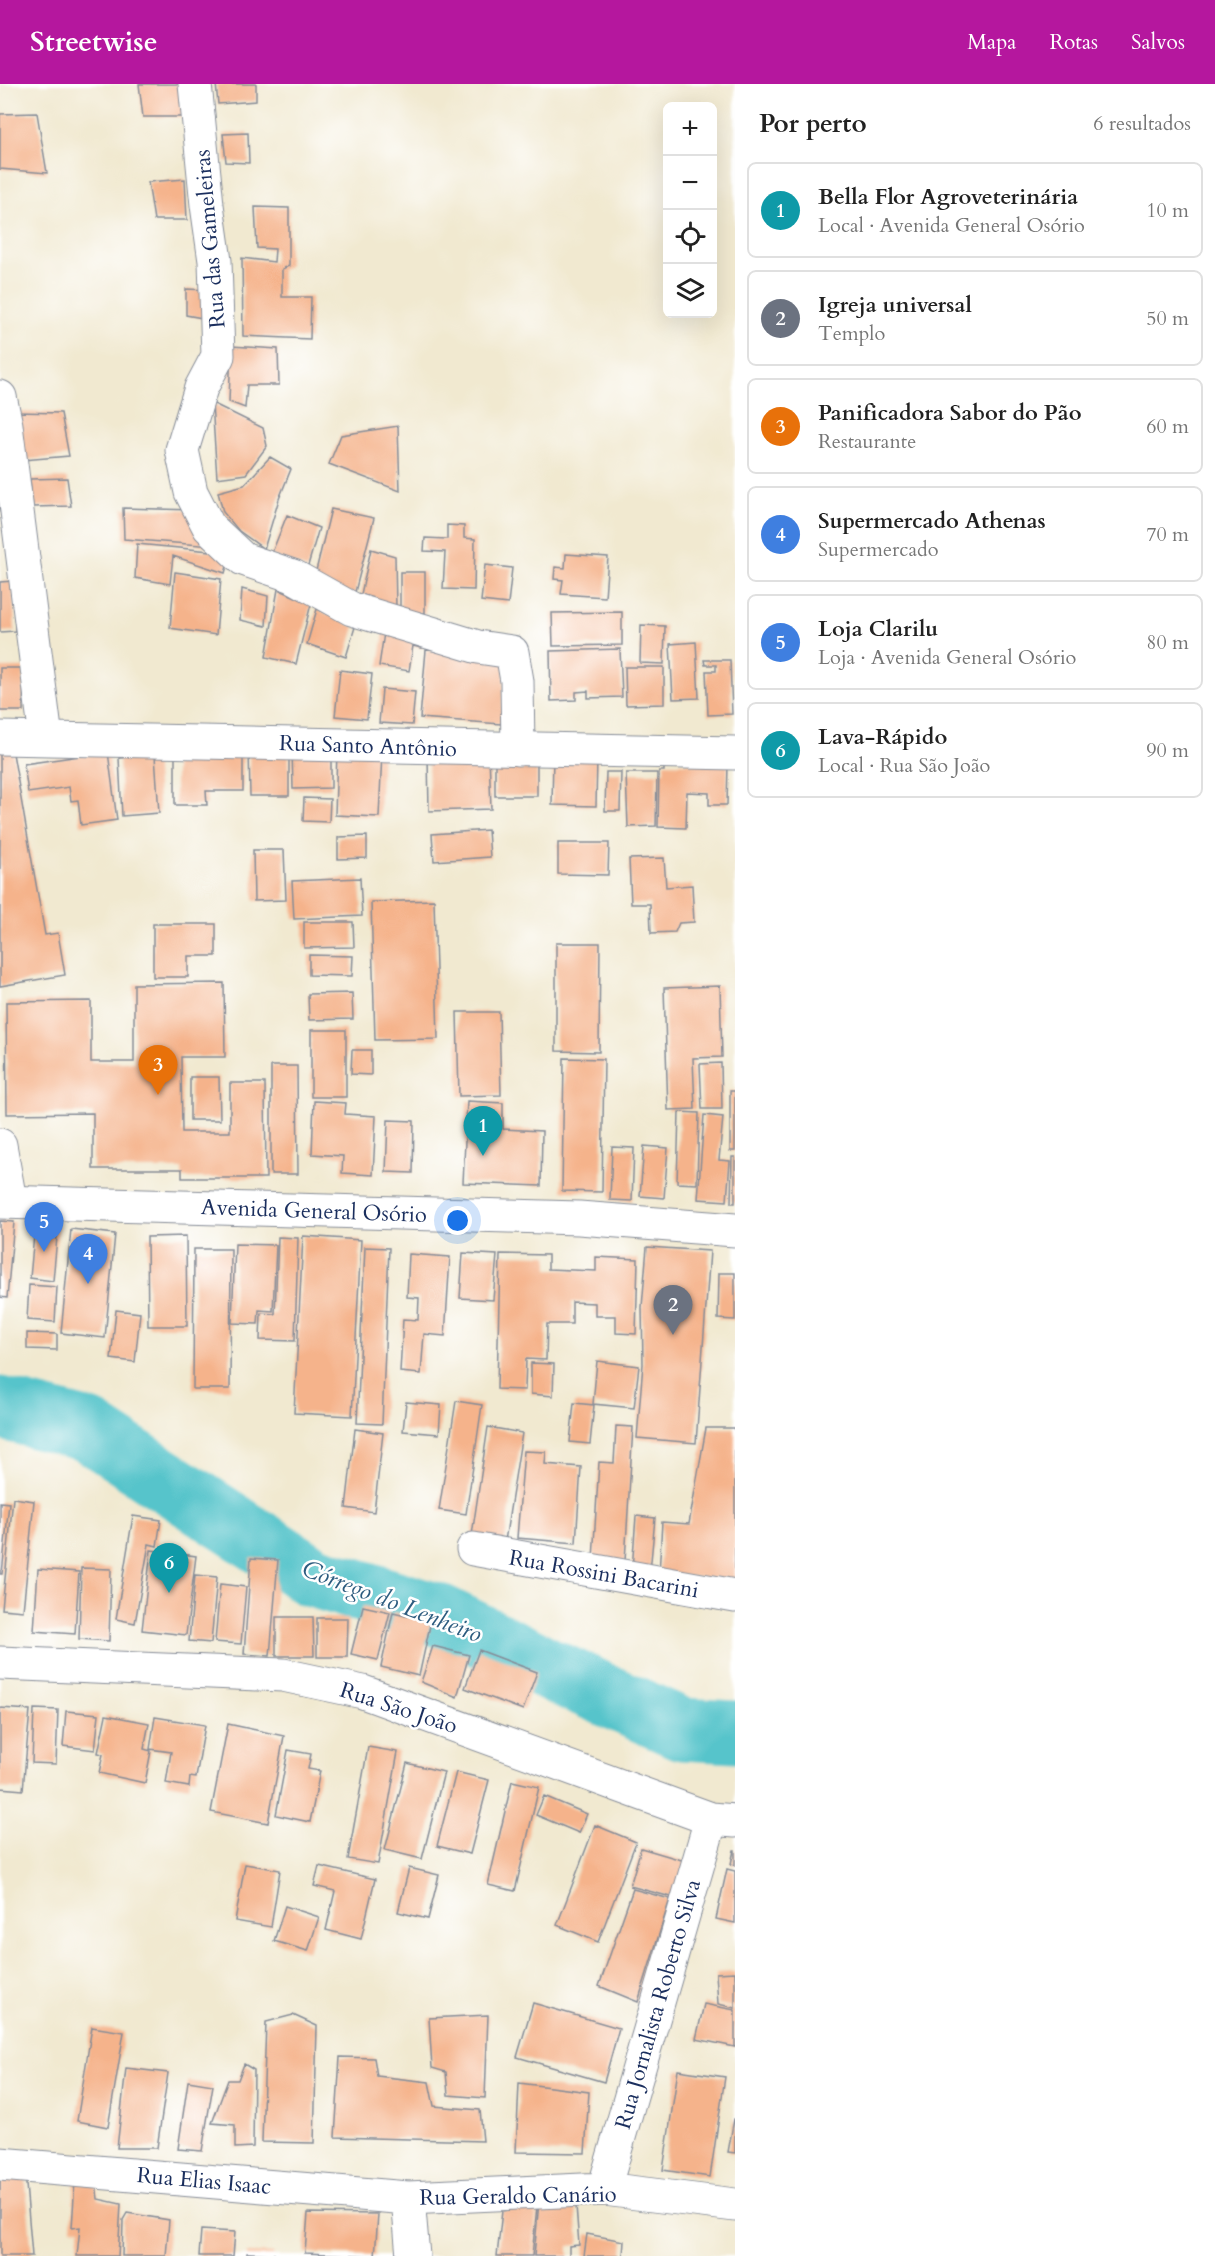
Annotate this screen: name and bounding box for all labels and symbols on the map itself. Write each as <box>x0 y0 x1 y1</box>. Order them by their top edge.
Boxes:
street label: Rua das Gameleiras <box>187 148 233 330</box>
street label: Rua Santo Antônio <box>278 728 458 764</box>
pin: 3 <box>138 1046 178 1095</box>
pin: 1 <box>464 1106 502 1156</box>
street label: Avenida General Osório <box>201 1192 427 1230</box>
pin: 5 <box>24 1202 63 1252</box>
your location <box>443 1206 472 1235</box>
pin: 4 <box>68 1234 107 1284</box>
pin: 2 <box>654 1286 692 1335</box>
street label: Rua Rossini Bacarini <box>507 1543 701 1605</box>
pin: 6 <box>150 1544 188 1593</box>
water label: Córrego do Lenheiro <box>297 1552 486 1651</box>
street label: Rua São João <box>336 1675 461 1741</box>
street label: Rua Jornalista Roberto Silva <box>608 1875 708 2133</box>
street label: Rua Elias Isaac <box>135 2160 272 2202</box>
street label: Rua Geraldo Canário <box>419 2179 617 2213</box>

